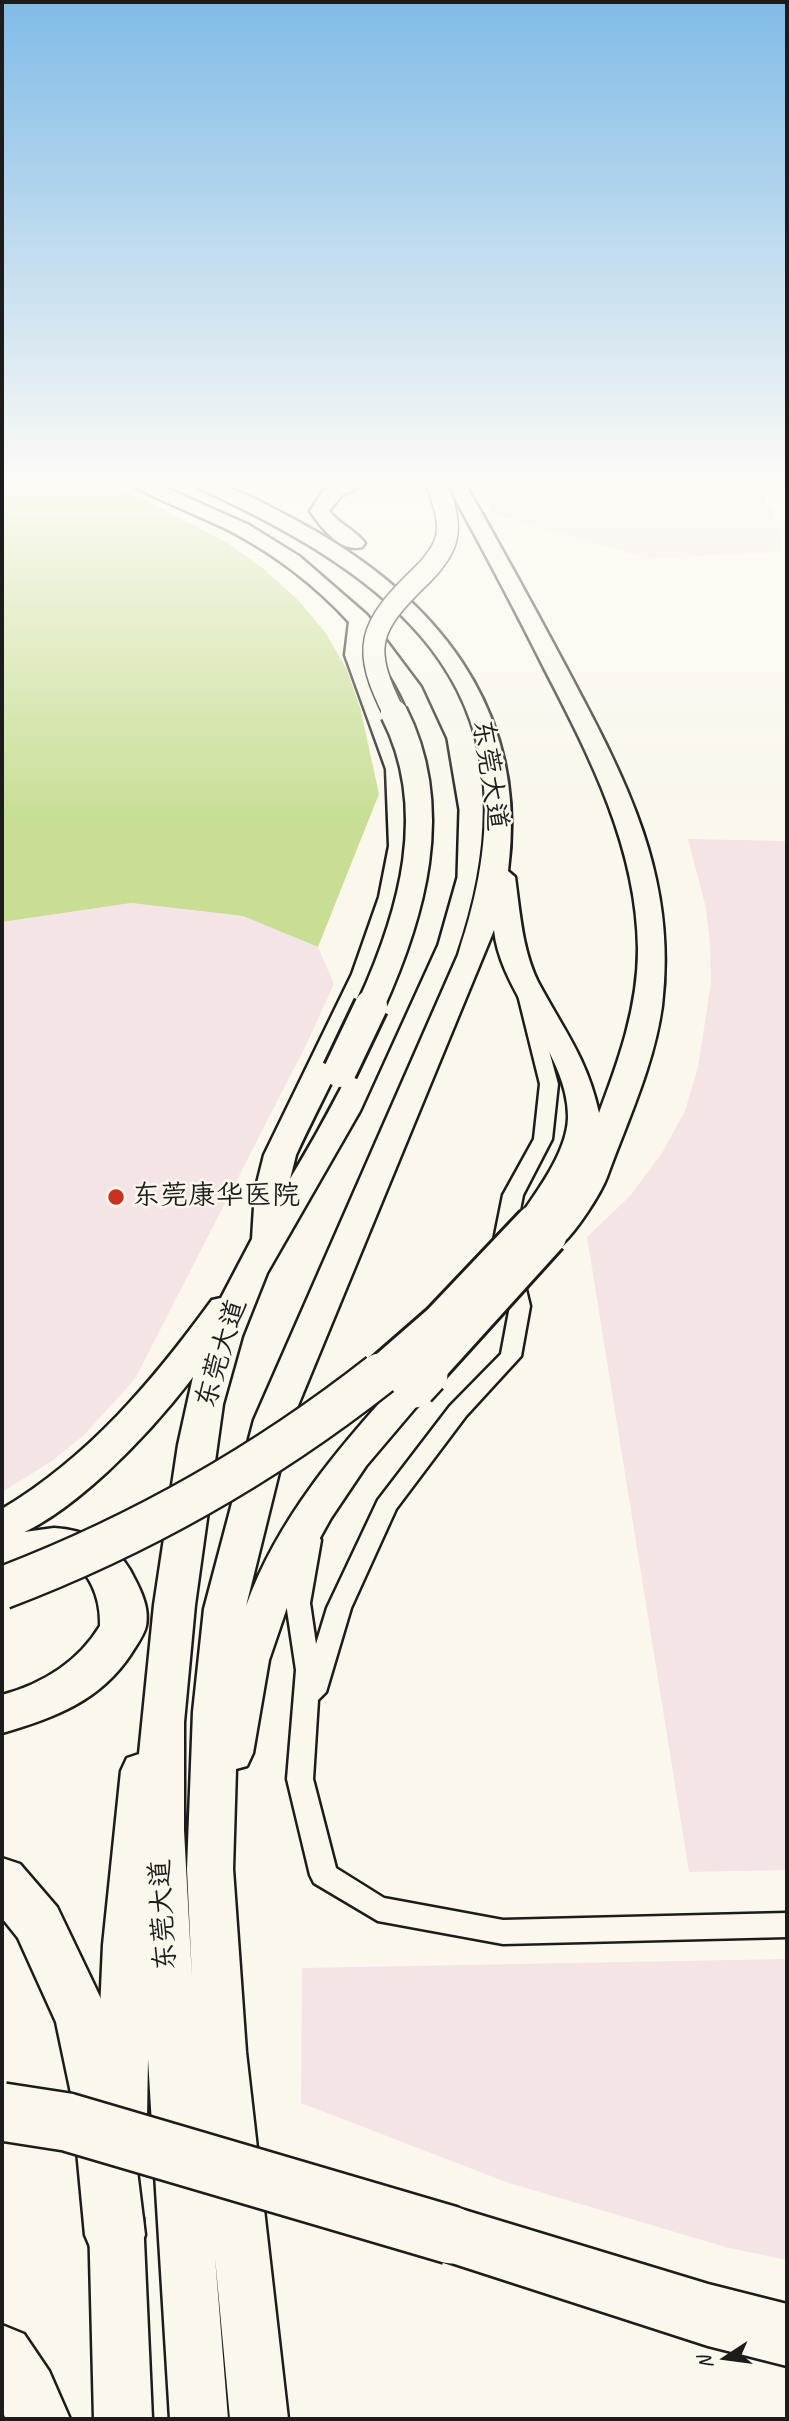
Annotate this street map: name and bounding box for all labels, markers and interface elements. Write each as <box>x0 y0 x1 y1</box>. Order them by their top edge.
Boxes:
street label: 东莞大道 <box>465 717 513 833</box>
place label: 东莞康华医院 <box>132 1180 300 1214</box>
marker: 东莞康华医院 <box>106 1187 126 1207</box>
street label: 东莞大道 <box>190 1296 254 1412</box>
street label: 东莞大道 <box>144 1858 184 1972</box>
north arrow <box>691 2323 761 2393</box>
text: N <box>693 2354 719 2371</box>

